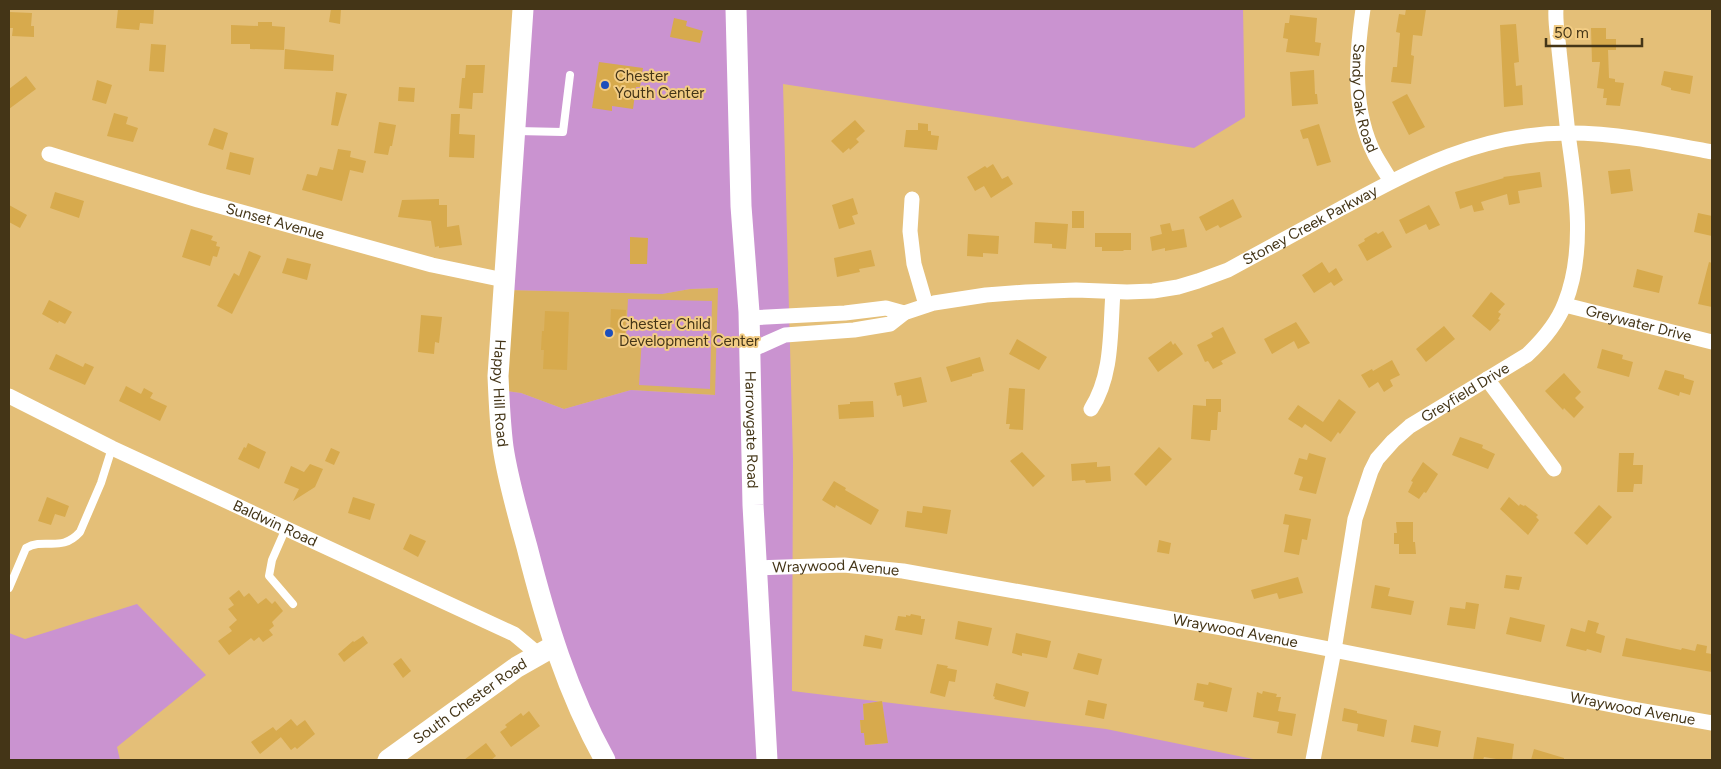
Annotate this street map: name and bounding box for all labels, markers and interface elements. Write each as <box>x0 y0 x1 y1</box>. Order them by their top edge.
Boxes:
scale bar <box>1546 15 1642 47</box>
text: 50 m <box>1554 24 1589 42</box>
street label: Sandy Oak Road <box>1349 43 1381 155</box>
place label: Chester Youth Center <box>615 67 704 102</box>
marker: Chester Youth Center <box>599 79 611 91</box>
street label: Stoney Creek Parkway <box>1240 181 1381 269</box>
street label: Sunset Avenue <box>224 199 326 244</box>
street label: Greywater Drive <box>1584 302 1694 346</box>
place label: Chester Child Development Center <box>619 315 759 350</box>
marker: Chester Child Development Center <box>603 327 615 339</box>
street label: Happy Hill Road <box>489 339 512 448</box>
street label: Greyfield Drive <box>1418 359 1513 426</box>
street label: Harrowgate Road <box>741 371 762 489</box>
street label: Baldwin Road <box>230 496 320 551</box>
street label: Wraywood Avenue <box>772 556 900 580</box>
street label: Wraywood Avenue <box>1171 610 1299 652</box>
street label: South Chester Road <box>410 654 530 748</box>
street label: Wraywood Avenue <box>1569 688 1697 729</box>

